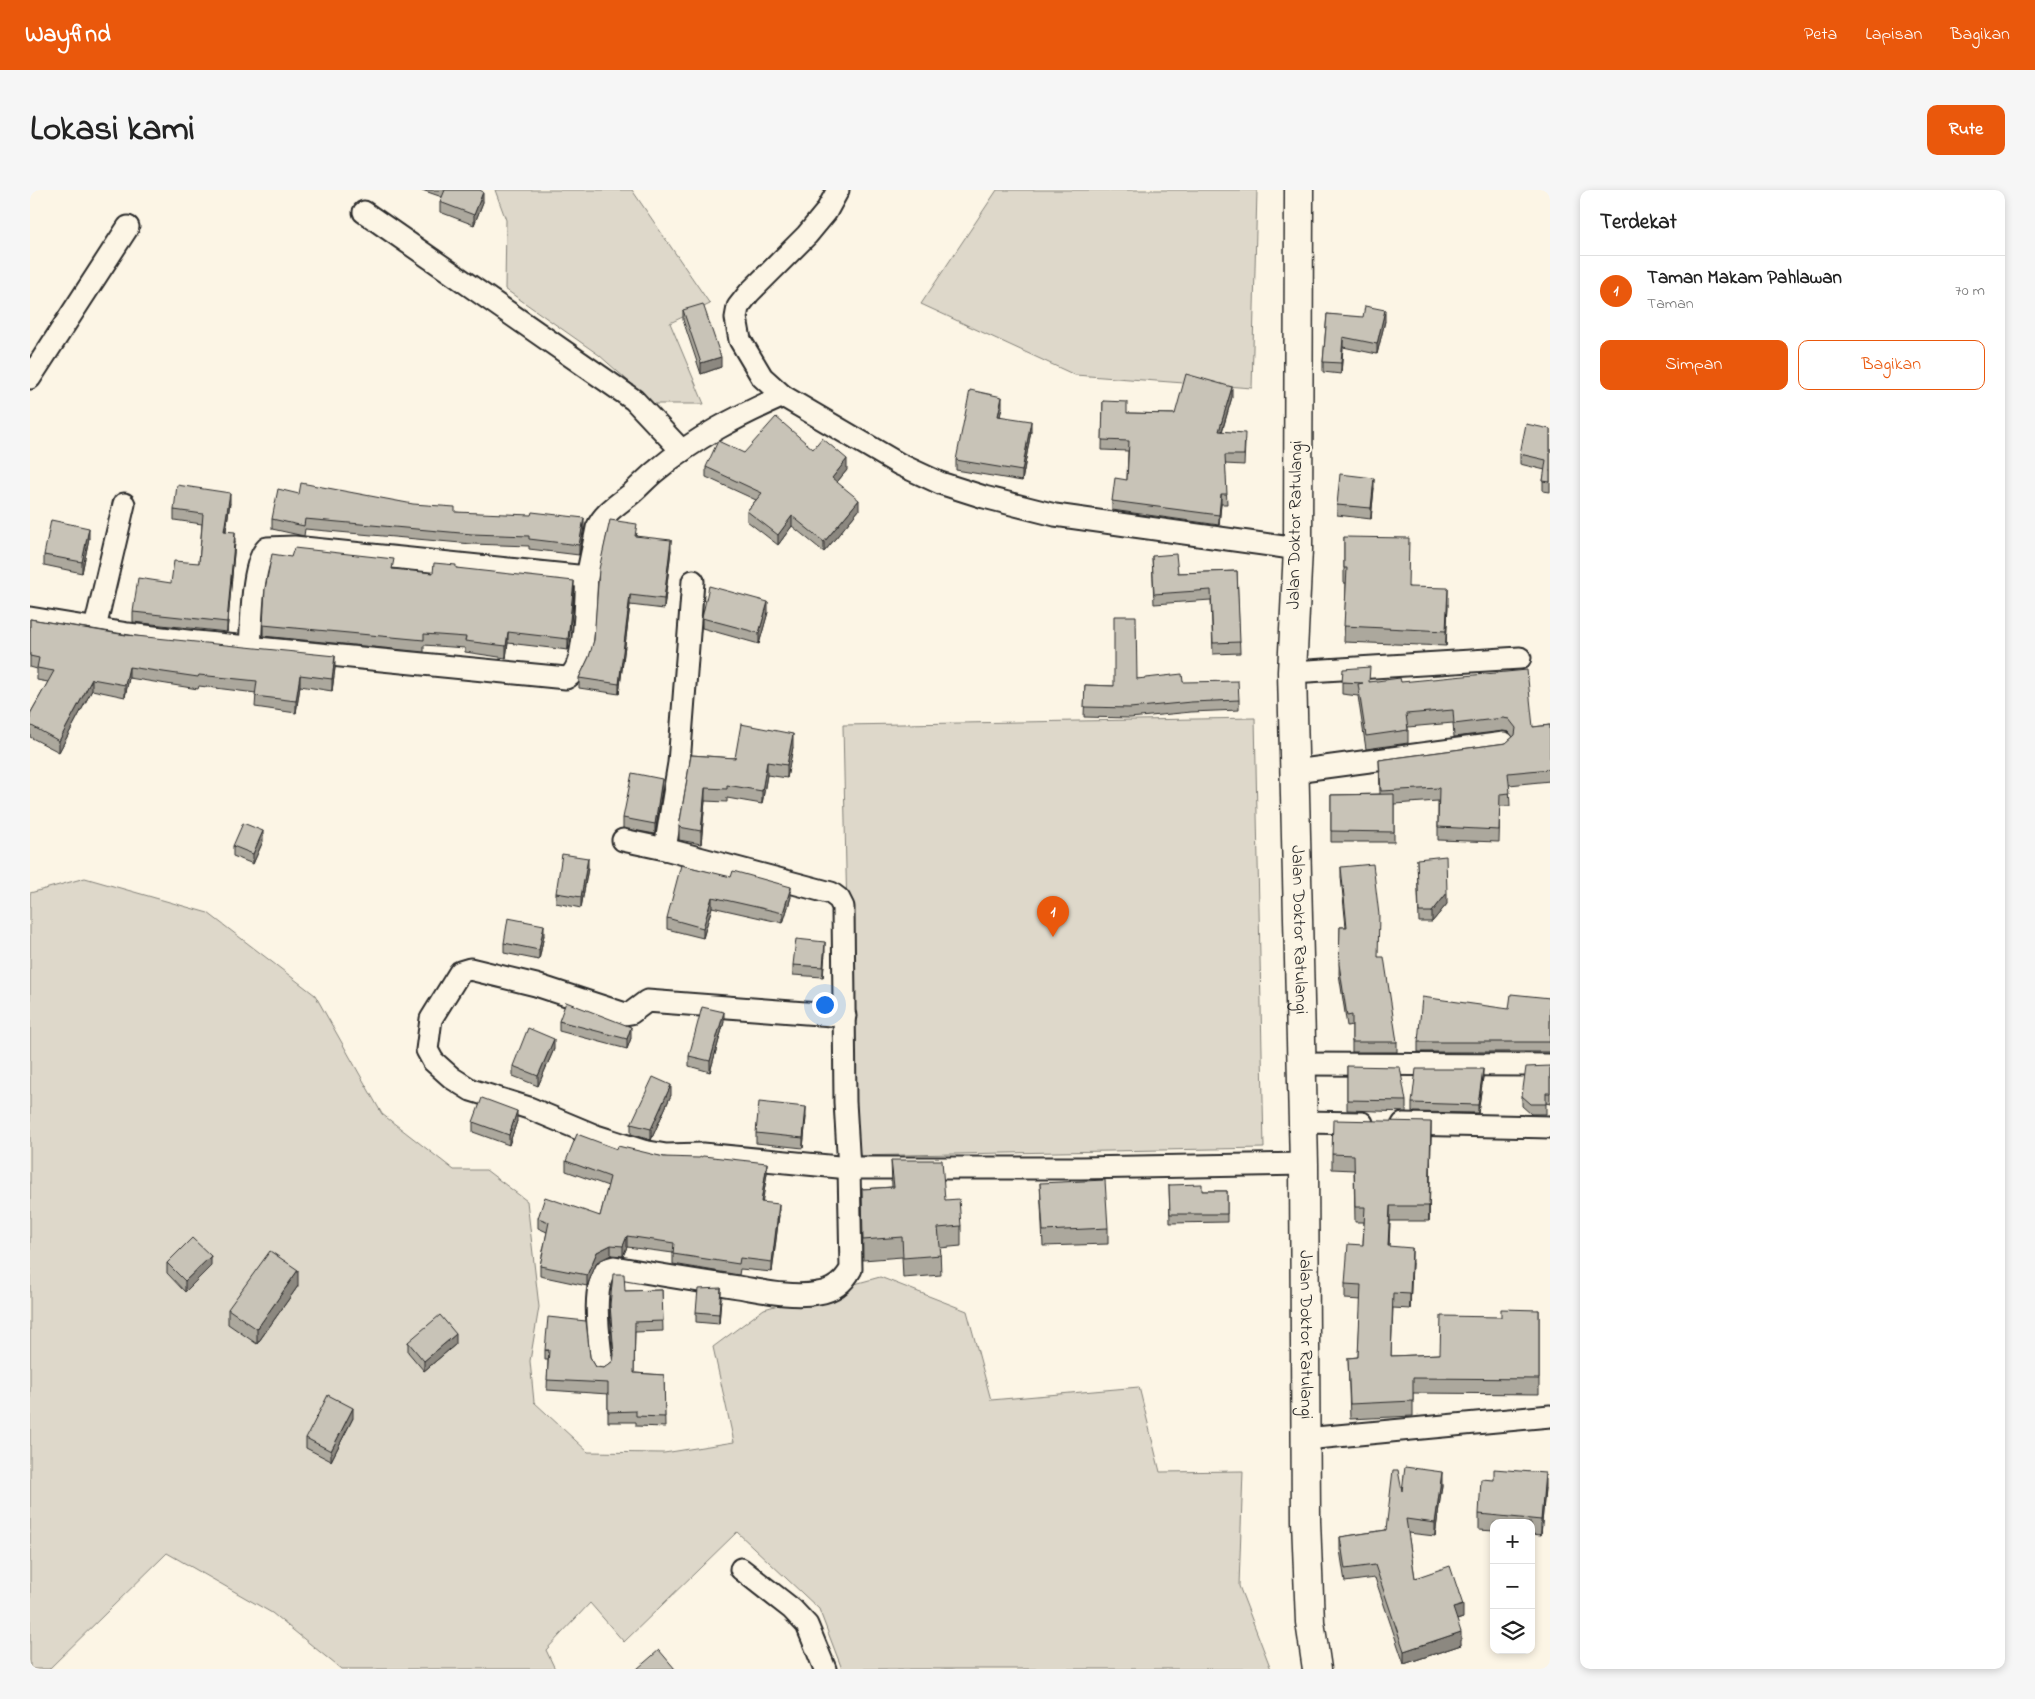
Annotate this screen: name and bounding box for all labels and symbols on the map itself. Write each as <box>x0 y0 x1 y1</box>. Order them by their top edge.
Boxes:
street label: Jalan Doktor Ratulangi <box>1282 440 1311 610</box>
street label: Jalan Doktor Ratulangi <box>1283 845 1313 1015</box>
pin: 1 <box>1037 896 1069 937</box>
your location <box>812 992 838 1018</box>
street label: Jalan Doktor Ratulangi <box>1291 1250 1318 1419</box>

